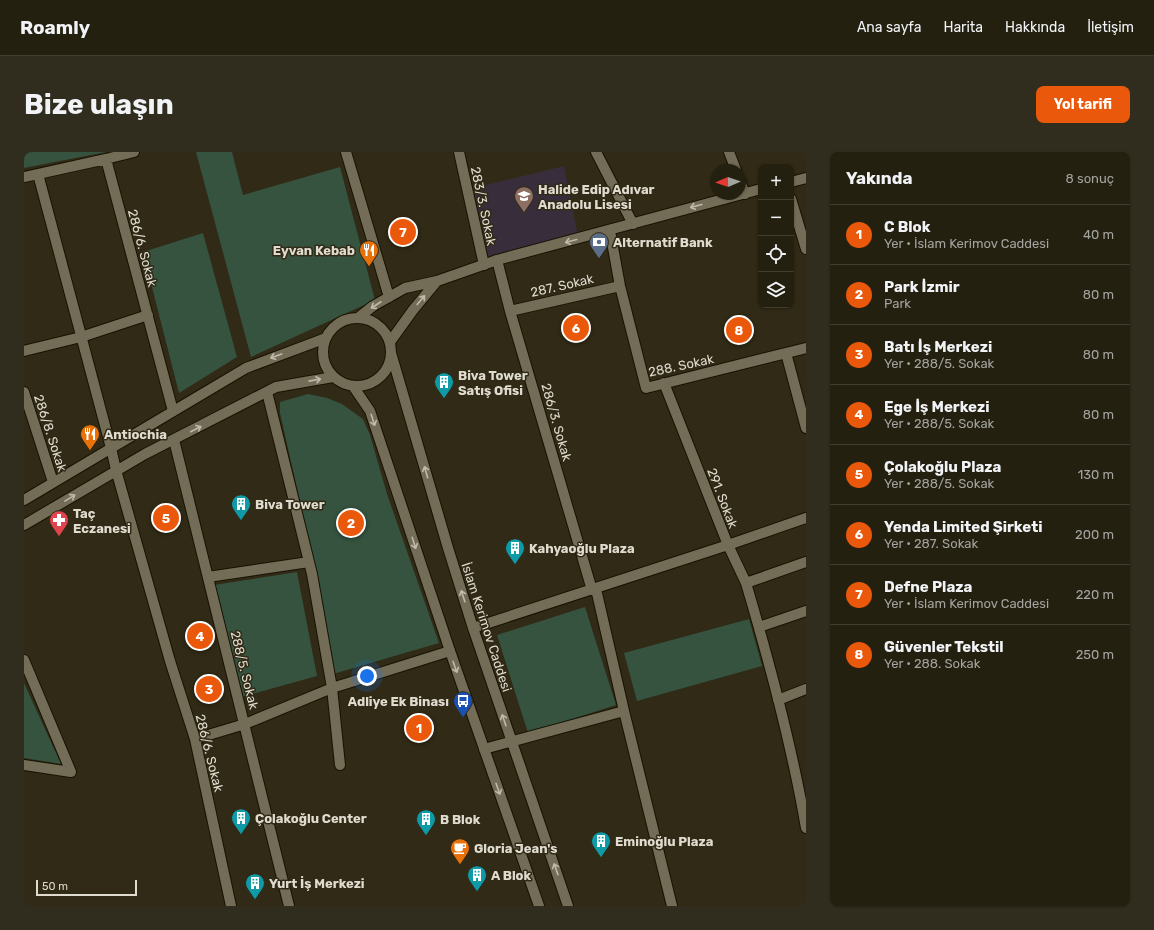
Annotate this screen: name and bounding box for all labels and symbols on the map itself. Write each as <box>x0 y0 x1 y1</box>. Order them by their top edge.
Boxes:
north arrow <box>710 164 746 200</box>
street label: 283/3. Sokak <box>468 165 499 247</box>
place label: Halide Edip Adıvar Anadolu Lisesi <box>538 182 655 212</box>
school or university icon: Halide Edip Adıvar Anadolu Lisesi <box>513 185 535 213</box>
one-way arrow <box>690 203 703 211</box>
street label: 286/6. Sokak <box>125 208 160 289</box>
pin: 7 <box>390 217 416 247</box>
bank icon: Alternatif Bank <box>588 231 610 259</box>
place label: Alternatif Bank <box>613 235 713 250</box>
one-way arrow <box>565 238 578 245</box>
restaurant icon: Eyvan Kebab <box>358 239 380 267</box>
place label: Eyvan Kebab <box>273 243 355 258</box>
street label: 287. Sokak <box>529 271 595 300</box>
one-way arrow <box>417 295 426 305</box>
one-way arrow <box>371 301 382 309</box>
pin: 6 <box>563 313 589 343</box>
pin: 8 <box>726 315 752 345</box>
street label: 288. Sokak <box>647 351 715 380</box>
one-way arrow <box>270 353 282 361</box>
place label: Biva Tower Satış Ofisi <box>458 368 528 398</box>
building icon: Biva Tower Satış Ofisi <box>433 371 455 399</box>
one-way arrow <box>308 376 321 384</box>
street label: 286/3. Sokak <box>538 381 575 463</box>
street label: 286/8. Sokak <box>31 393 70 474</box>
one-way arrow <box>370 413 377 426</box>
restaurant icon: Antiochia <box>79 423 101 451</box>
one-way arrow <box>190 424 202 432</box>
place label: Antiochia <box>104 427 167 442</box>
one-way arrow <box>422 466 429 479</box>
street label: 291. Sokak <box>704 466 741 531</box>
one-way arrow <box>64 493 76 501</box>
building icon: Biva Tower <box>230 493 252 521</box>
place label: Biva Tower <box>255 497 325 512</box>
pin: 5 <box>153 503 179 533</box>
place label: Taç Eczanesi <box>73 506 131 536</box>
pin: 2 <box>338 508 364 538</box>
pharmacy icon: Taç Eczanesi <box>48 509 70 537</box>
one-way arrow <box>411 537 418 550</box>
building icon: Kahyaoğlu Plaza <box>504 537 526 565</box>
place label: Kahyaoğlu Plaza <box>529 541 635 556</box>
street label: İslam Kerimov Caddesi <box>458 561 515 694</box>
one-way arrow <box>459 590 466 603</box>
pin: 4 <box>187 621 213 651</box>
street label: 288/5. Sokak <box>228 629 262 711</box>
one-way arrow <box>452 660 459 673</box>
your location <box>357 666 377 686</box>
pin: 3 <box>196 674 222 704</box>
bus stop icon: Adliye Ek Binası <box>452 690 474 718</box>
place label: Adliye Ek Binası <box>348 694 449 709</box>
street label: 286/6. Sokak <box>193 713 226 794</box>
pin: 1 <box>406 713 432 743</box>
one-way arrow <box>500 714 508 726</box>
one-way arrow <box>495 783 502 796</box>
building icon: Çolakoğlu Center <box>230 807 252 835</box>
building icon: B Blok <box>415 808 437 836</box>
place label: Çolakoğlu Center <box>255 811 367 826</box>
place label: B Blok <box>440 812 481 827</box>
building icon: Eminoğlu Plaza <box>590 830 612 858</box>
place label: Eminoğlu Plaza <box>615 834 713 849</box>
cafe icon: Gloria Jean's <box>449 837 471 865</box>
place label: Gloria Jean's <box>474 841 557 856</box>
building icon: A Blok <box>466 864 488 892</box>
one-way arrow <box>551 864 559 876</box>
place label: A Blok <box>491 868 532 883</box>
building icon: Yurt İş Merkezi <box>244 872 266 900</box>
place label: Yurt İş Merkezi <box>269 876 365 891</box>
scale bar <box>36 878 137 897</box>

